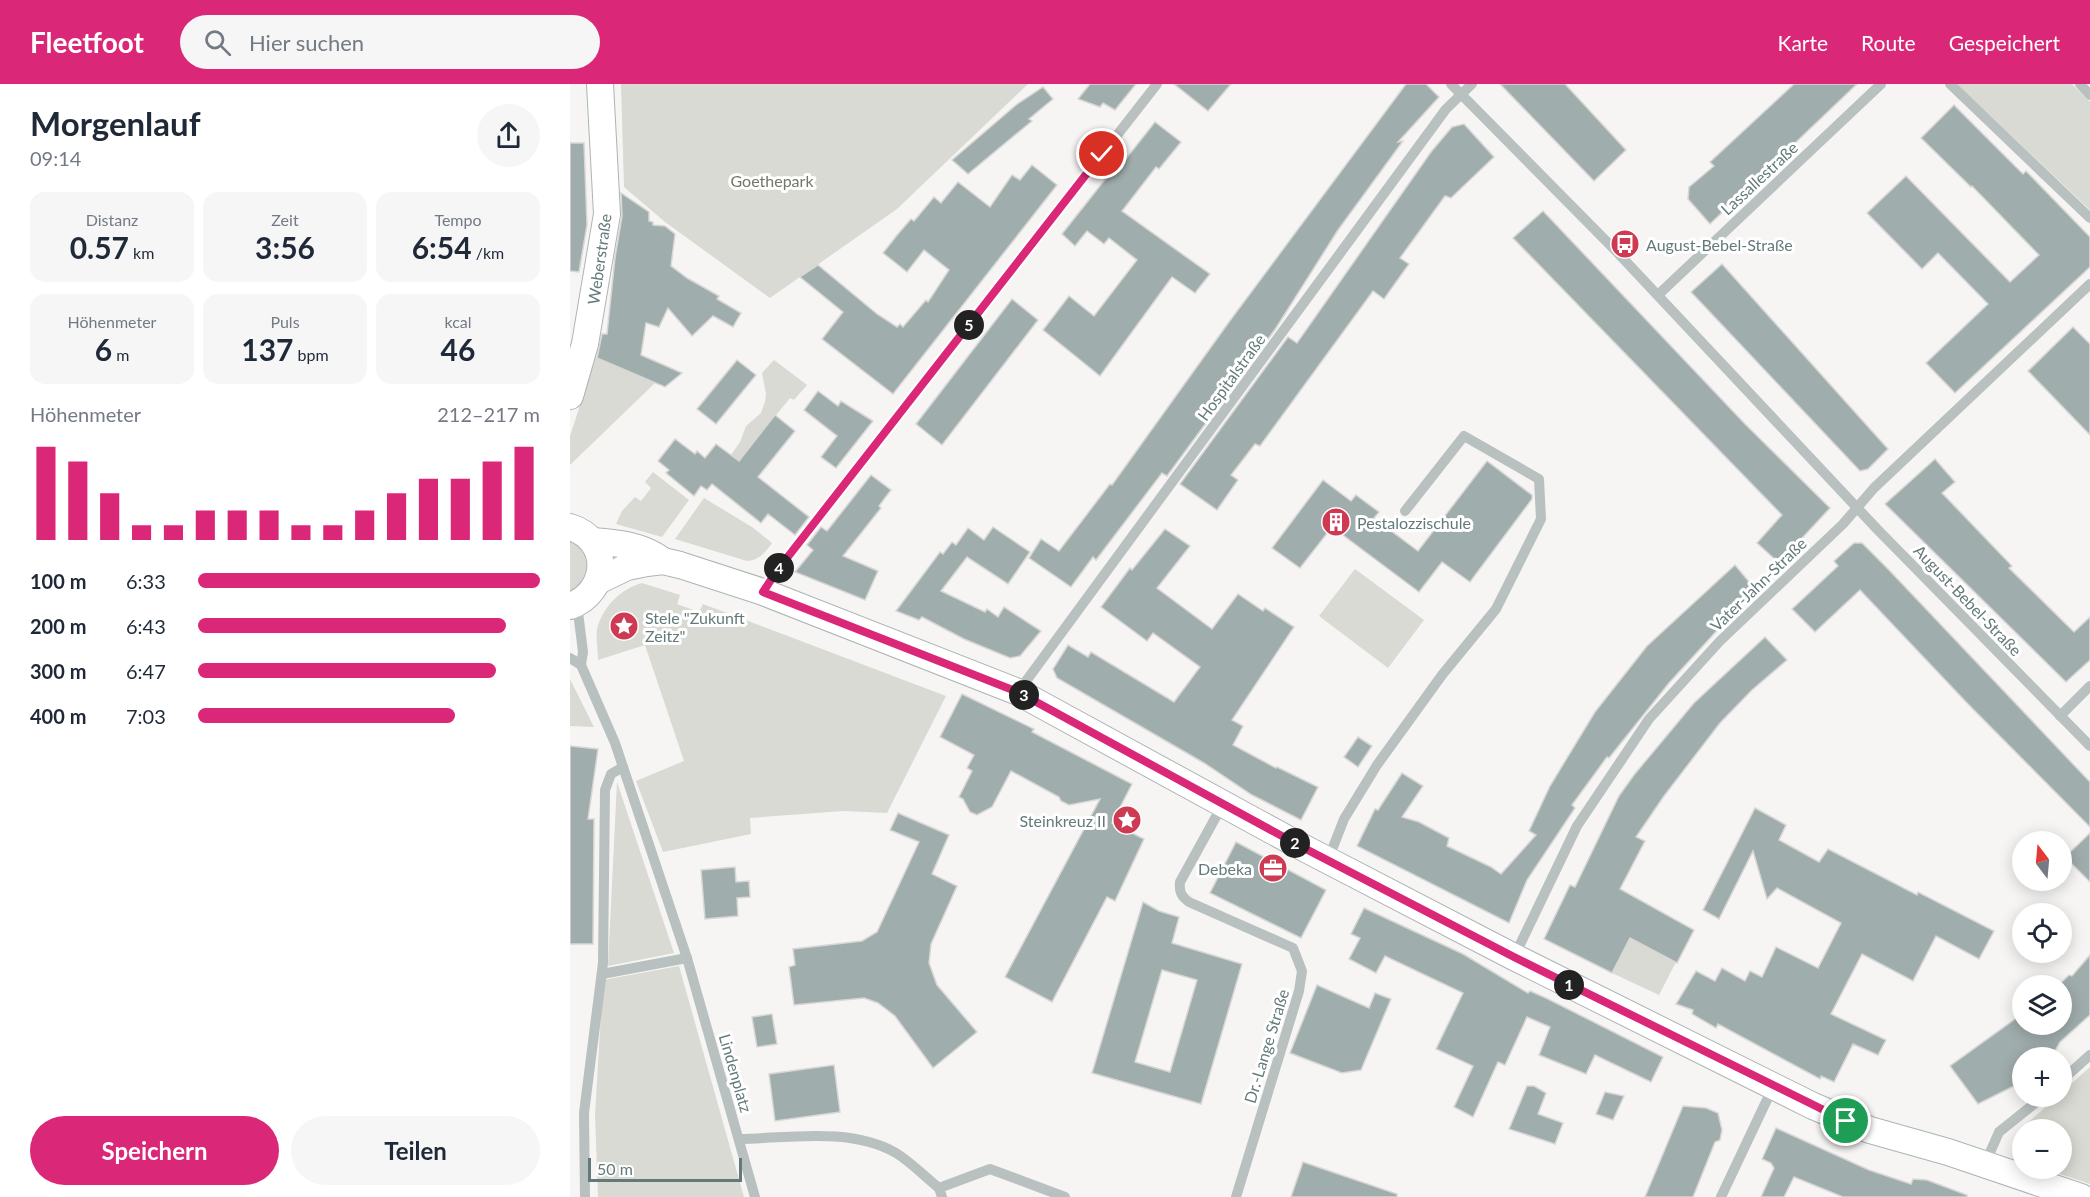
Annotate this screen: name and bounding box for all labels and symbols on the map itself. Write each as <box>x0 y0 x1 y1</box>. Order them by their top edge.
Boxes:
pin <box>1076 128 1127 179</box>
street label: Lassallestraße <box>1717 138 1801 218</box>
park label: Goethepark <box>730 171 814 190</box>
street label: Weberstraße <box>583 212 615 306</box>
bus stop icon: August-Bebel-Straße <box>1609 228 1641 260</box>
place label: August-Bebel-Straße <box>1646 235 1793 254</box>
pin: 5 <box>954 310 984 340</box>
street label: Hospitalstraße <box>1193 330 1269 424</box>
building icon: Pestalozzischule <box>1320 506 1352 538</box>
place label: Pestalozzischule <box>1357 513 1471 532</box>
street label: Vater-Jahn-Straße <box>1706 533 1810 635</box>
street label: August-Bebel-Straße <box>1910 541 2026 659</box>
pin: 4 <box>764 553 794 583</box>
place label: Stele "Zukunft Zeitz" <box>645 608 745 645</box>
place icon: Stele "Zukunft Zeitz" <box>608 610 640 642</box>
pin: 3 <box>1009 680 1039 710</box>
place icon: Steinkreuz II <box>1111 804 1143 836</box>
place label: Steinkreuz II <box>1019 811 1106 830</box>
pin: 2 <box>1280 828 1310 858</box>
north arrow <box>2012 831 2072 891</box>
office icon: Debeka <box>1257 852 1289 884</box>
place label: Debeka <box>1198 859 1252 878</box>
pin: 1 <box>1554 970 1584 1000</box>
street label: Dr.-Lange Straße <box>1240 987 1292 1105</box>
street label: Lindenplatz <box>716 1032 756 1114</box>
pin <box>1820 1095 1871 1146</box>
scale bar <box>588 1155 742 1182</box>

